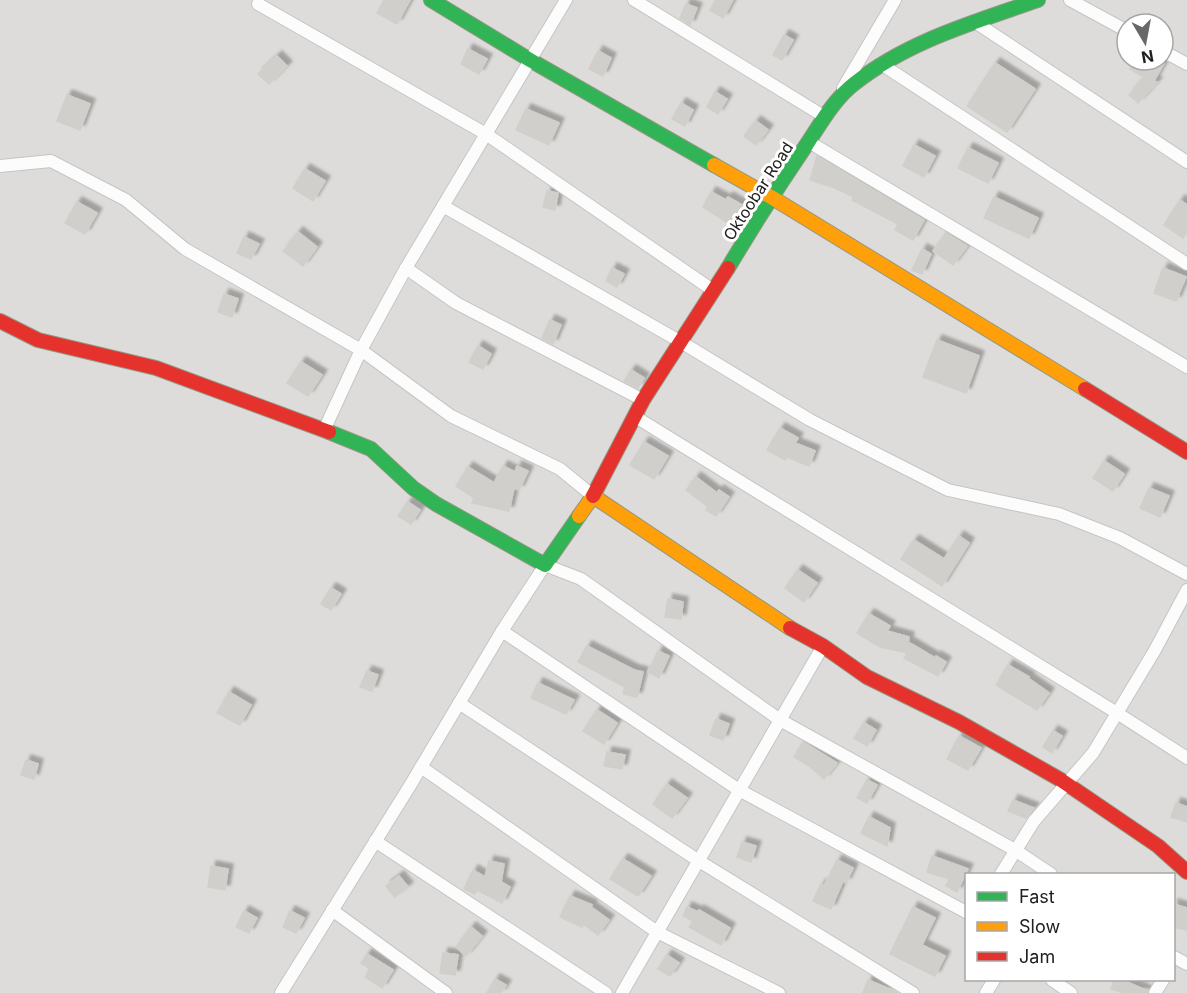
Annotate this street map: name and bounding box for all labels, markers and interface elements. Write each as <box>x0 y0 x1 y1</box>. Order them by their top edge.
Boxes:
north arrow <box>1115 12 1175 72</box>
text: N <box>1140 46 1155 68</box>
street label: Oktoobar Road <box>719 138 797 244</box>
legend <box>965 873 1175 981</box>
text: Fast <box>1019 886 1055 907</box>
text: Slow <box>1019 916 1060 937</box>
text: Jam <box>1019 946 1055 967</box>

